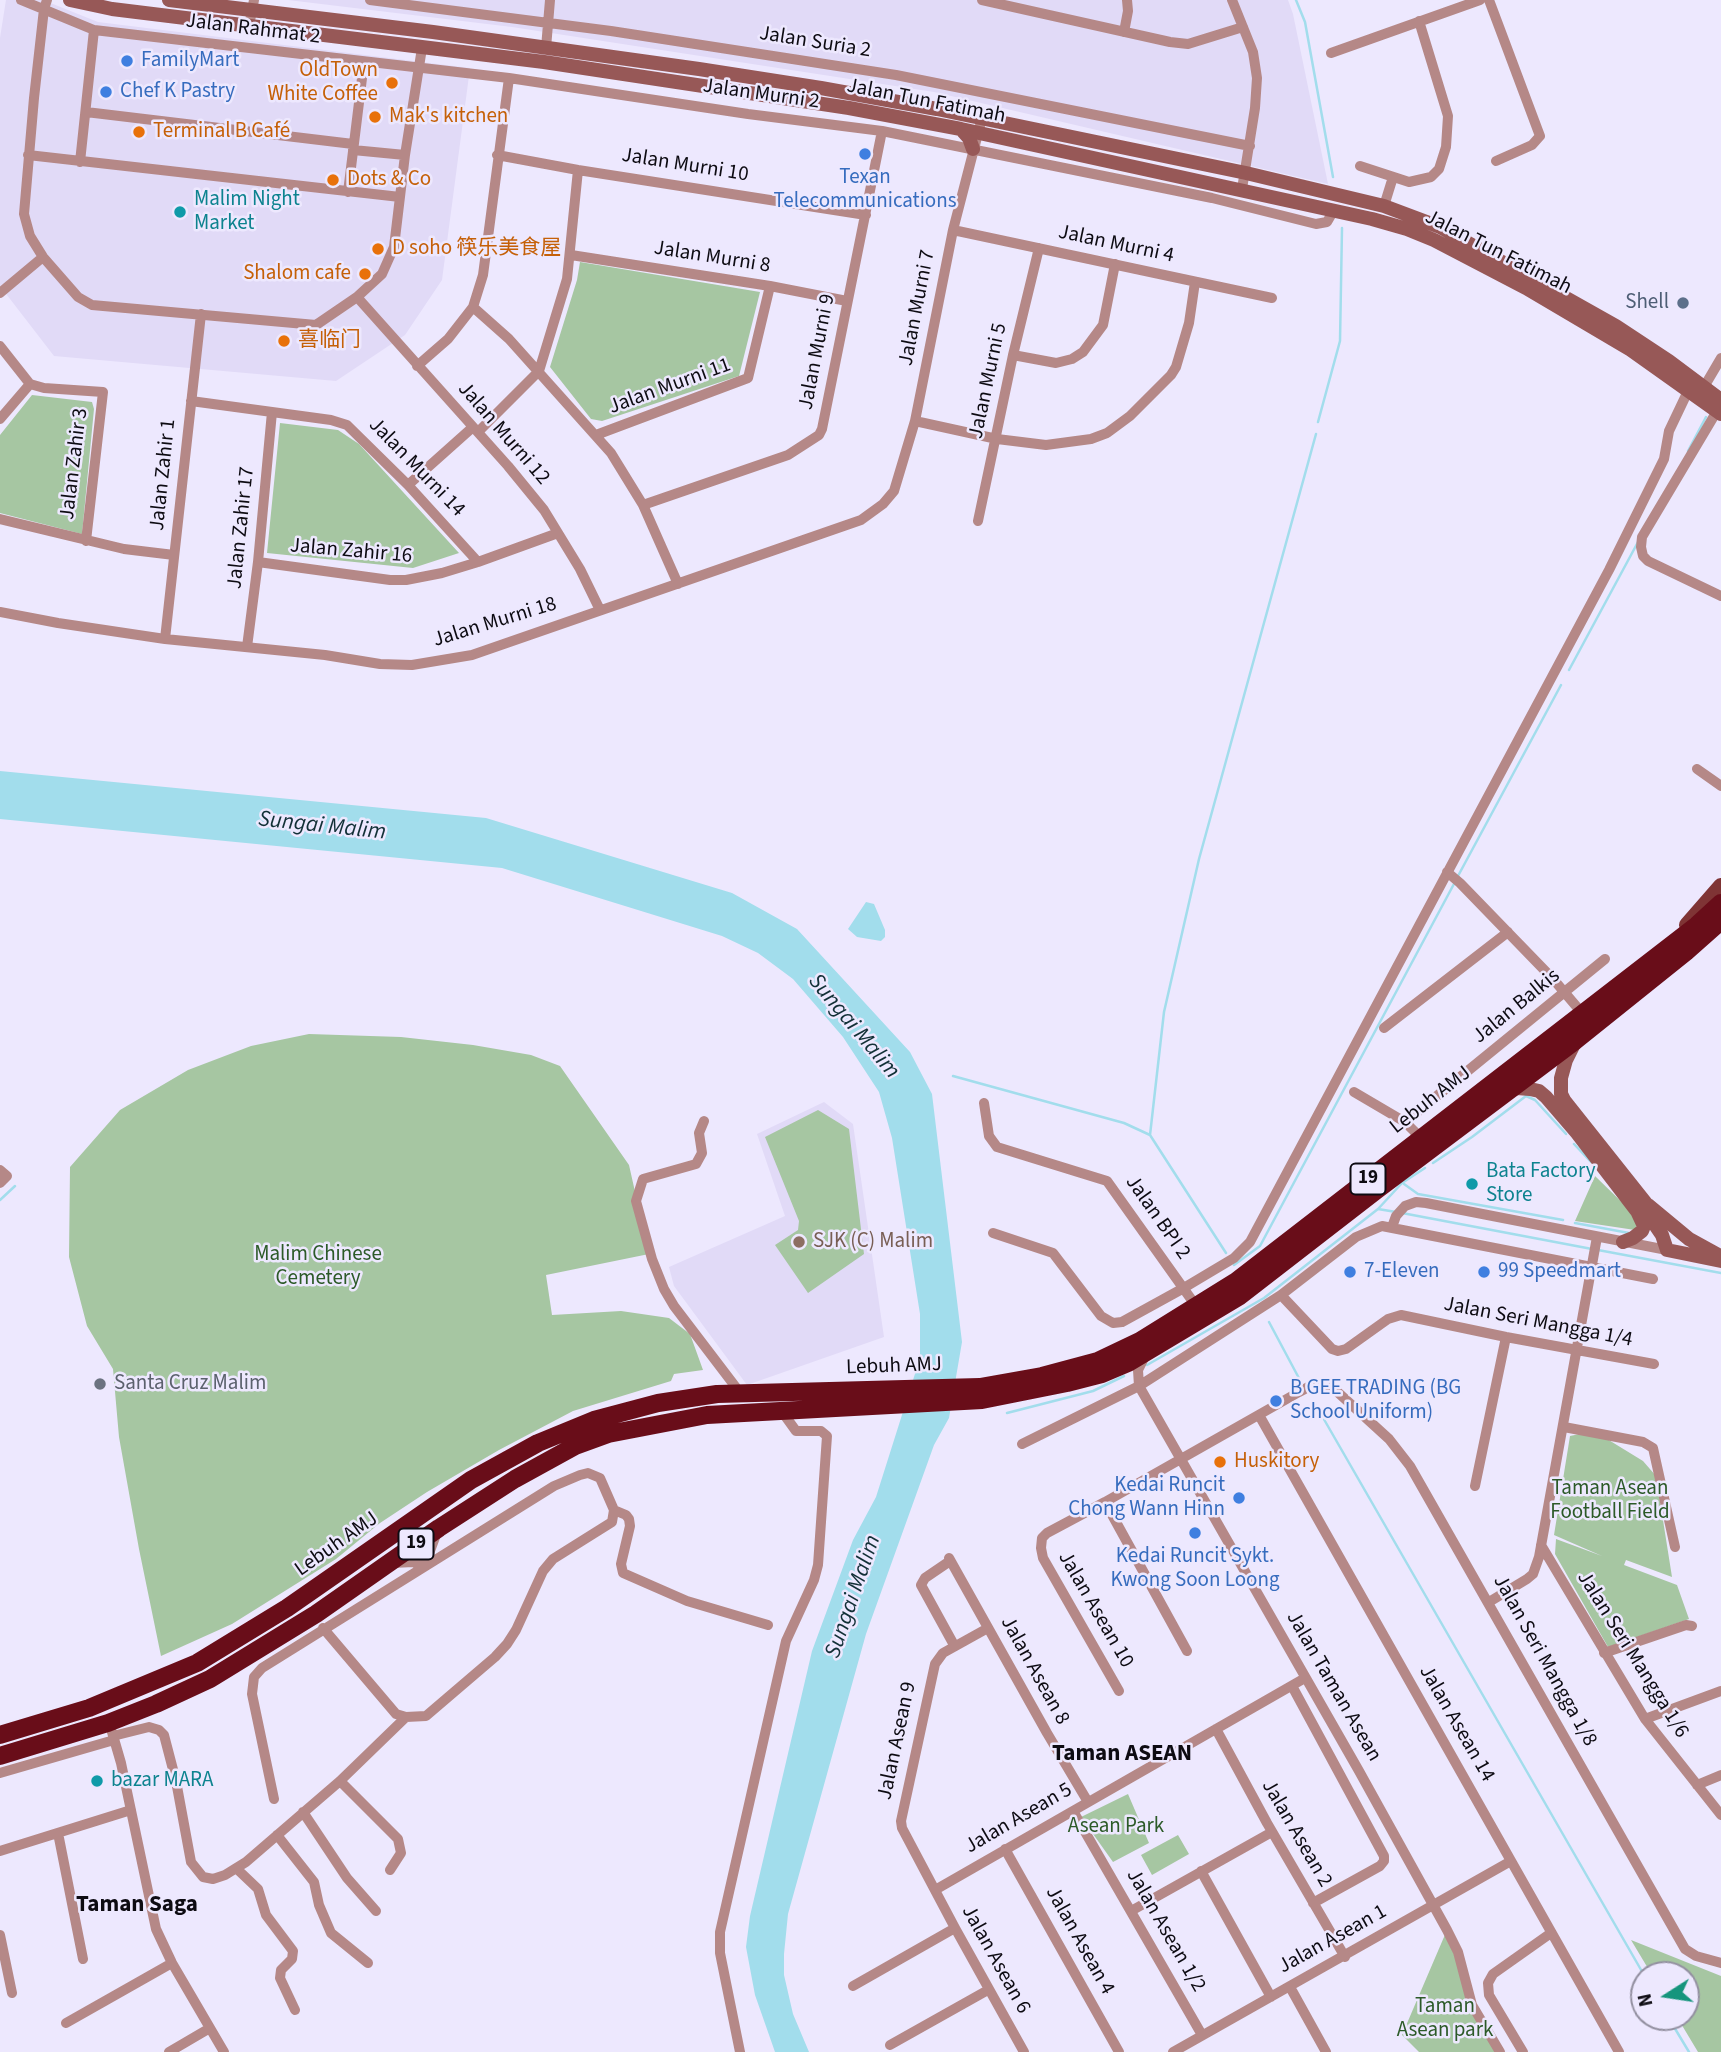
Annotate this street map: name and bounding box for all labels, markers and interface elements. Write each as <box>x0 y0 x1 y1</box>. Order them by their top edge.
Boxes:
street label: Jalan Rahmat 2 <box>184 9 322 51</box>
street label: Jalan Suria 2 <box>757 22 873 64</box>
place label: FamilyMart <box>141 48 239 74</box>
marker: FamilyMart <box>119 53 135 69</box>
place label: OldTown White Coffee <box>267 58 378 108</box>
street label: Jalan Murni 2 <box>701 74 821 116</box>
street label: Jalan Tun Fatimah <box>844 74 1008 130</box>
marker: OldTown White Coffee <box>384 75 400 91</box>
place label: Chef K Pastry <box>120 79 235 105</box>
marker: Chef K Pastry <box>98 84 114 100</box>
place label: Mak's kitchen <box>389 104 508 130</box>
marker: Mak's kitchen <box>367 109 383 125</box>
place label: Terminal B Café <box>153 119 290 145</box>
marker: Terminal B Café <box>131 124 147 140</box>
street label: Jalan Murni 10 <box>620 144 750 188</box>
marker: Texan Telecommunications <box>857 146 873 162</box>
place label: Texan Telecommunications <box>773 165 957 215</box>
place label: Dots & Co <box>347 167 431 193</box>
marker: Dots & Co <box>325 172 341 188</box>
place label: Malim Night Market <box>194 187 300 237</box>
marker: Malim Night Market <box>172 204 188 220</box>
street label: Jalan Tun Fatimah <box>1420 205 1576 301</box>
street label: Jalan Murni 4 <box>1056 220 1176 270</box>
place label: D soho 筷乐美食屋 <box>392 236 561 262</box>
street label: Jalan Murni 8 <box>652 236 772 280</box>
marker: D soho 筷乐美食屋 <box>370 241 386 257</box>
street label: Jalan Murni 7 <box>894 248 942 368</box>
place label: Shalom cafe <box>243 261 351 287</box>
marker: Shalom cafe <box>357 266 373 282</box>
place label: Shell <box>1625 290 1669 316</box>
street label: Jalan Murni 9 <box>794 292 842 412</box>
marker: Shell <box>1675 295 1691 311</box>
street label: Jalan Murni 5 <box>964 321 1014 441</box>
place label: 喜临门 <box>298 328 361 354</box>
marker: 喜临门 <box>276 333 292 349</box>
street label: Jalan Murni 11 <box>606 353 734 421</box>
street label: Jalan Murni 12 <box>452 377 554 491</box>
street label: Jalan Zahir 3 <box>56 407 94 521</box>
street label: Jalan Murni 14 <box>362 413 470 523</box>
street label: Jalan Zahir 1 <box>146 418 182 532</box>
street label: Jalan Zahir 17 <box>223 466 261 590</box>
street label: Jalan Zahir 16 <box>289 534 413 570</box>
street label: Jalan Murni 18 <box>430 592 560 654</box>
water label: Sungai Malim <box>257 807 387 847</box>
street label: Jalan Balkis <box>1468 964 1566 1050</box>
water label: Sungai Malim <box>801 969 905 1085</box>
street label: Lebuh AMJ <box>1386 1062 1476 1140</box>
place label: Bata Factory Store <box>1486 1159 1596 1209</box>
road number: 19 <box>1350 1163 1386 1194</box>
street label: Jalan BPI 2 <box>1119 1171 1195 1265</box>
marker: Bata Factory Store <box>1464 1176 1480 1192</box>
place label: SJK (C) Malim <box>813 1229 933 1255</box>
marker: SJK (C) Malim <box>791 1234 807 1250</box>
park label: Malim Chinese Cemetery <box>254 1242 382 1292</box>
place label: 7-Eleven <box>1364 1259 1440 1285</box>
place label: 99 Speedmart <box>1498 1259 1621 1285</box>
marker: 7-Eleven <box>1342 1264 1358 1280</box>
marker: 99 Speedmart <box>1476 1264 1492 1280</box>
street label: Jalan Seri Mangga 1/4 <box>1441 1292 1635 1354</box>
street label: Lebuh AMJ <box>846 1353 942 1381</box>
place label: Santa Cruz Malim <box>114 1371 266 1397</box>
marker: Santa Cruz Malim <box>92 1376 108 1392</box>
place label: B GEE TRADING (BG School Uniform) <box>1290 1376 1461 1426</box>
marker: B GEE TRADING (BG School Uniform) <box>1268 1393 1284 1409</box>
place label: Huskitory <box>1234 1449 1319 1475</box>
marker: Huskitory <box>1212 1454 1228 1470</box>
place label: Kedai Runcit Chong Wann Hinn <box>1068 1473 1225 1523</box>
park label: Taman Asean Football Field <box>1550 1476 1670 1526</box>
marker: Kedai Runcit Chong Wann Hinn <box>1231 1490 1247 1506</box>
street label: Lebuh AMJ <box>291 1507 383 1583</box>
marker: Kedai Runcit Sykt. Kwong Soon Loong <box>1187 1525 1203 1541</box>
road number: 19 <box>398 1528 434 1560</box>
water label: Sungai Malim <box>820 1532 888 1662</box>
place label: Kedai Runcit Sykt. Kwong Soon Loong <box>1111 1544 1279 1594</box>
street label: Jalan Asean 10 <box>1052 1547 1138 1673</box>
street label: Jalan Seri Mangga 1/6 <box>1571 1567 1693 1743</box>
street label: Jalan Seri Mangga 1/8 <box>1487 1571 1601 1751</box>
street label: Jalan Taman Asean <box>1280 1607 1386 1767</box>
street label: Jalan Asean 8 <box>994 1613 1074 1729</box>
street label: Jalan Asean 14 <box>1413 1661 1499 1787</box>
street label: Jalan Asean 9 <box>873 1680 923 1802</box>
district label: Taman ASEAN <box>1052 1741 1192 1769</box>
place label: bazar MARA <box>111 1768 213 1794</box>
marker: bazar MARA <box>89 1773 105 1789</box>
street label: Jalan Asean 2 <box>1255 1776 1337 1892</box>
street label: Jalan Asean 5 <box>961 1778 1077 1860</box>
park label: Asean Park <box>1068 1814 1164 1840</box>
street label: Jalan Asean 1/2 <box>1120 1865 1210 1997</box>
street label: Jalan Asean 4 <box>1039 1883 1119 1999</box>
district label: Taman Saga <box>76 1892 198 1920</box>
street label: Jalan Asean 1 <box>1275 1900 1391 1980</box>
street label: Jalan Asean 6 <box>955 1902 1035 2018</box>
north arrow <box>1630 1961 1700 2031</box>
text: N <box>1631 1991 1660 2009</box>
park label: Taman Asean park <box>1397 1994 1493 2044</box>

